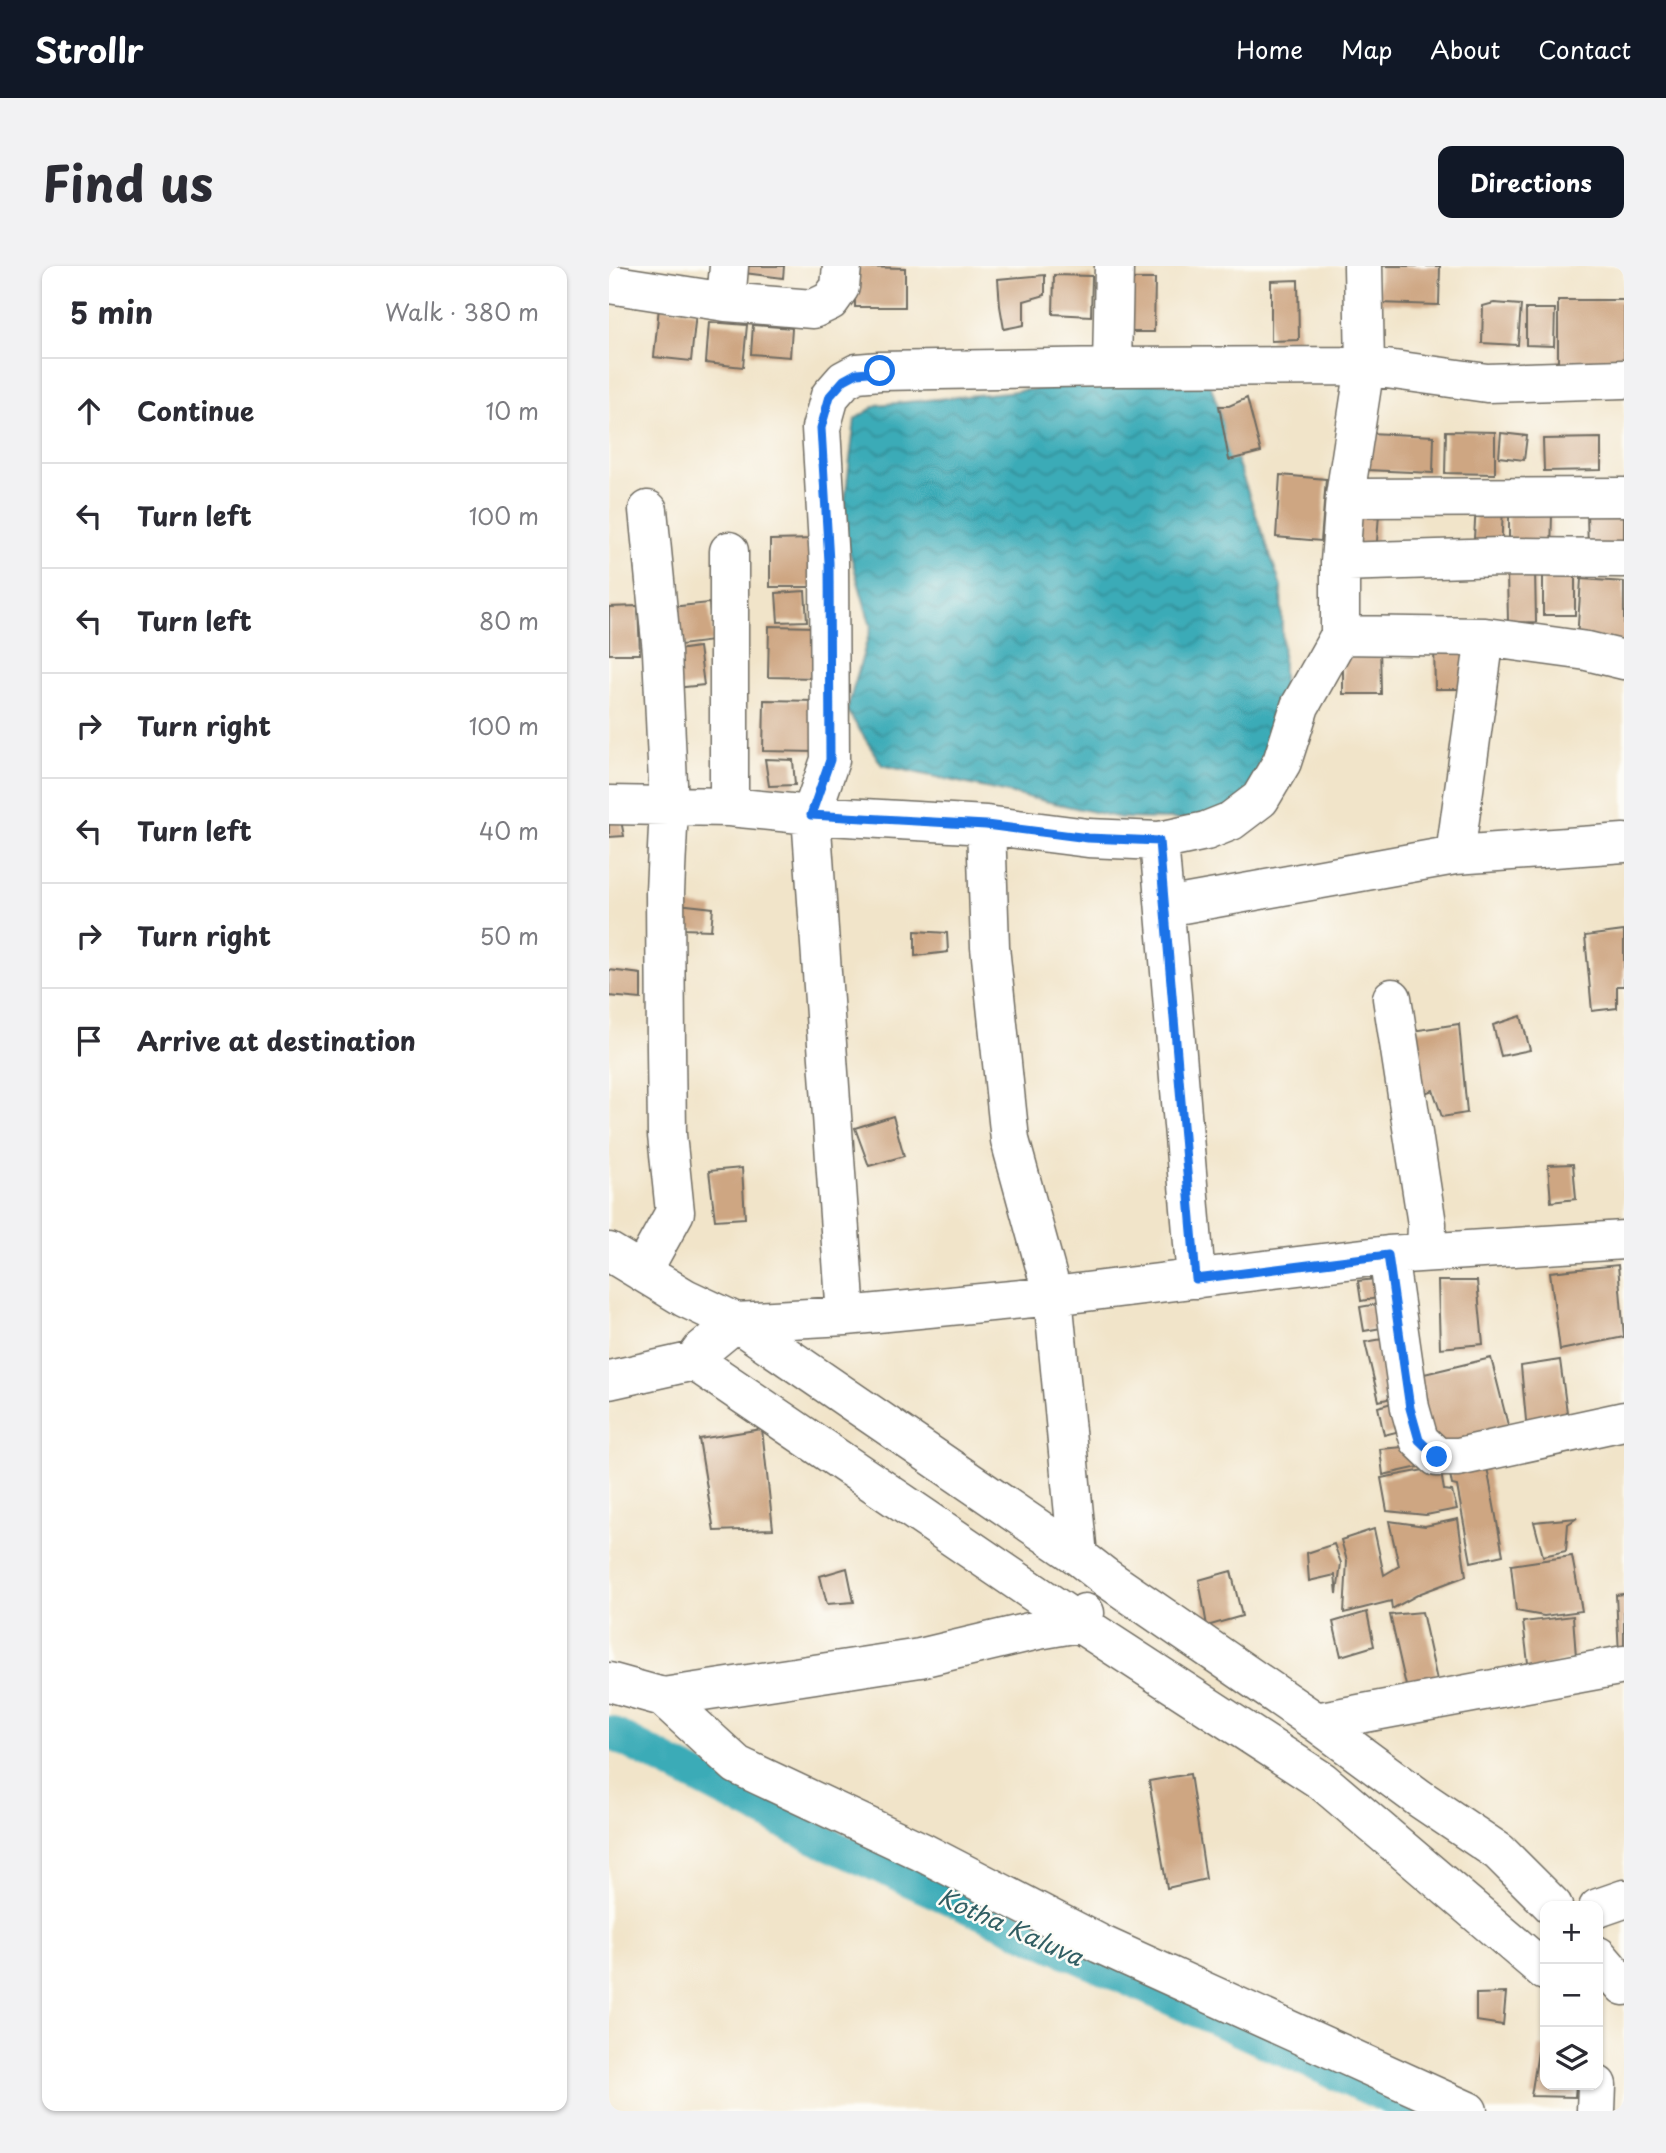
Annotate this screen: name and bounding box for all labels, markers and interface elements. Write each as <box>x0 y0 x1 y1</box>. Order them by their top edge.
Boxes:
text: Strollr <box>35 24 144 74</box>
text: Home <box>1236 31 1303 67</box>
text: Map <box>1341 31 1392 67</box>
text: About <box>1430 31 1500 67</box>
text: Contact <box>1538 31 1631 67</box>
text: Find us <box>42 145 213 219</box>
button: Directions <box>1438 146 1624 218</box>
text: 5 min <box>70 289 153 334</box>
text: Walk · 380 m <box>385 294 539 329</box>
route start <box>864 355 895 386</box>
text: Continue <box>137 391 254 430</box>
icon: ahead <box>70 392 108 430</box>
text: 10 m <box>485 393 539 428</box>
text: Turn left <box>137 496 252 535</box>
icon: left <box>70 497 108 535</box>
text: 100 m <box>469 498 539 533</box>
text: Turn left <box>137 601 252 640</box>
icon: left <box>70 602 108 640</box>
text: 80 m <box>479 603 539 638</box>
text: Turn right <box>137 706 271 745</box>
icon: right <box>70 707 108 745</box>
text: 100 m <box>469 708 539 743</box>
text: Turn left <box>137 811 252 850</box>
icon: left <box>70 812 108 850</box>
text: 40 m <box>479 813 539 848</box>
text: Turn right <box>137 916 271 955</box>
icon: right <box>70 917 108 955</box>
text: 50 m <box>479 918 539 953</box>
text: Arrive at destination <box>137 1021 416 1060</box>
icon: arrive <box>70 1022 108 1060</box>
route end <box>1421 1441 1452 1472</box>
water label: Kotha Kaluva <box>933 1878 1091 1975</box>
map controls <box>1540 1901 1603 2090</box>
button: + <box>1540 1901 1603 1964</box>
button: − <box>1540 1964 1603 2027</box>
button: layers <box>1540 2027 1603 2090</box>

